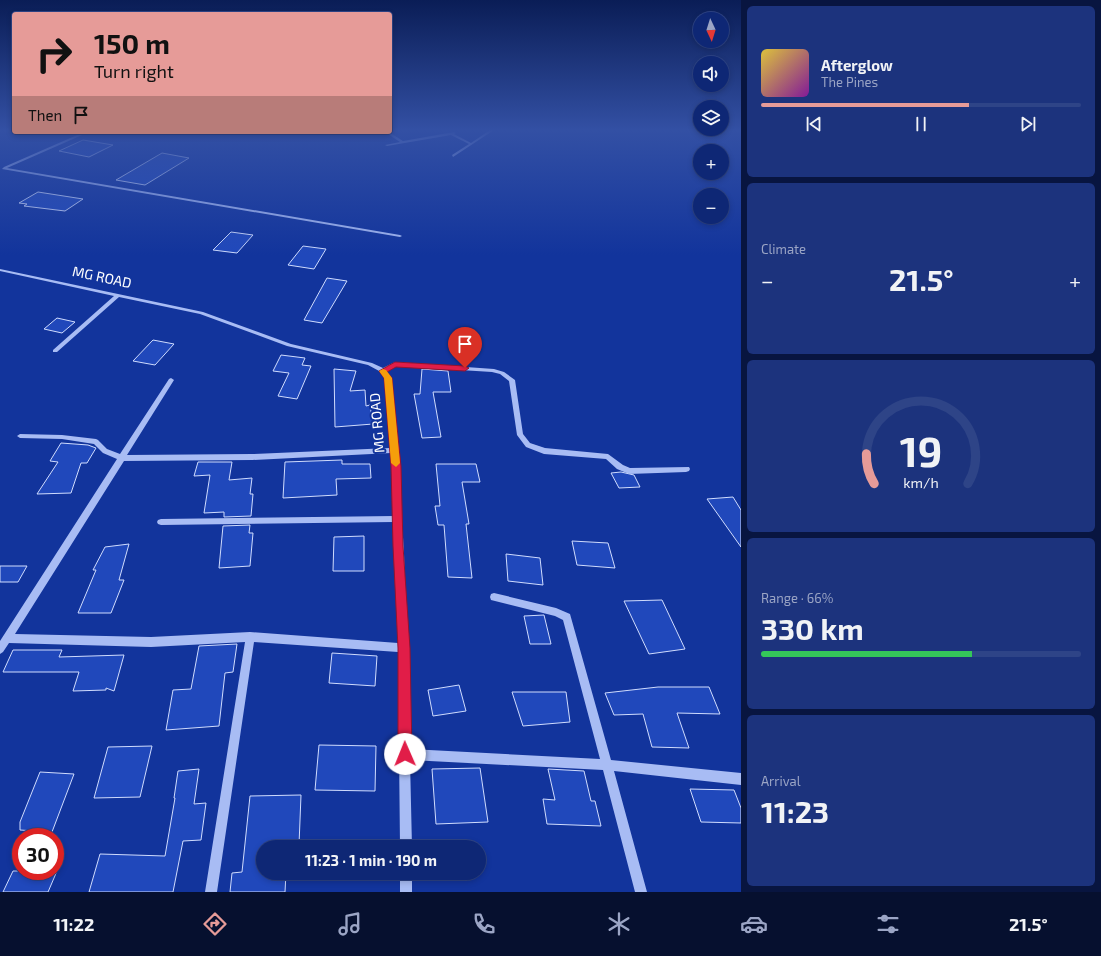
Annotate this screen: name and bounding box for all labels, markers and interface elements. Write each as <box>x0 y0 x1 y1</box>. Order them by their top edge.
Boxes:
north arrow <box>693 12 729 48</box>
map controls <box>693 12 729 224</box>
text: 150 m <box>94 26 170 60</box>
icon: right <box>28 28 80 80</box>
button: sound <box>693 56 729 92</box>
text: Afterglow <box>821 56 893 74</box>
text: Turn right <box>94 60 174 82</box>
text: The Pines <box>821 74 878 90</box>
button: layers <box>693 100 729 136</box>
icon: arrive <box>70 104 92 126</box>
text: Then <box>28 106 62 124</box>
icon: previous <box>803 113 825 135</box>
icon: pause <box>910 113 932 135</box>
icon: next <box>1017 113 1039 135</box>
button: + <box>693 144 729 180</box>
button: − <box>693 188 729 224</box>
text: Climate <box>761 241 806 257</box>
text: 21.5° <box>889 261 954 297</box>
street label: MG ROAD <box>71 262 133 291</box>
text: − <box>761 267 774 293</box>
text: + <box>1069 267 1081 293</box>
pin <box>448 327 482 368</box>
icon: arrive <box>454 333 476 355</box>
street label: MG ROAD <box>365 392 388 454</box>
text: 19 <box>900 425 942 475</box>
text: km/h <box>903 474 939 491</box>
text: Range · 66% <box>761 590 833 606</box>
text: 330 km <box>761 610 864 646</box>
position arrow <box>384 733 426 775</box>
text: Arrival <box>761 773 801 789</box>
text: 11:23 <box>761 793 829 829</box>
speed limit sign: 30 <box>12 828 64 880</box>
text: 11:23 · 1 min · 190 m <box>305 851 437 869</box>
icon: directions <box>201 910 229 938</box>
icon: music <box>336 910 364 938</box>
icon: phone <box>470 910 498 938</box>
icon: climate <box>605 910 633 938</box>
icon: car <box>740 910 768 938</box>
icon: filters <box>874 910 902 938</box>
text: 11:22 <box>53 913 94 935</box>
text: 21.5° <box>1009 913 1048 935</box>

